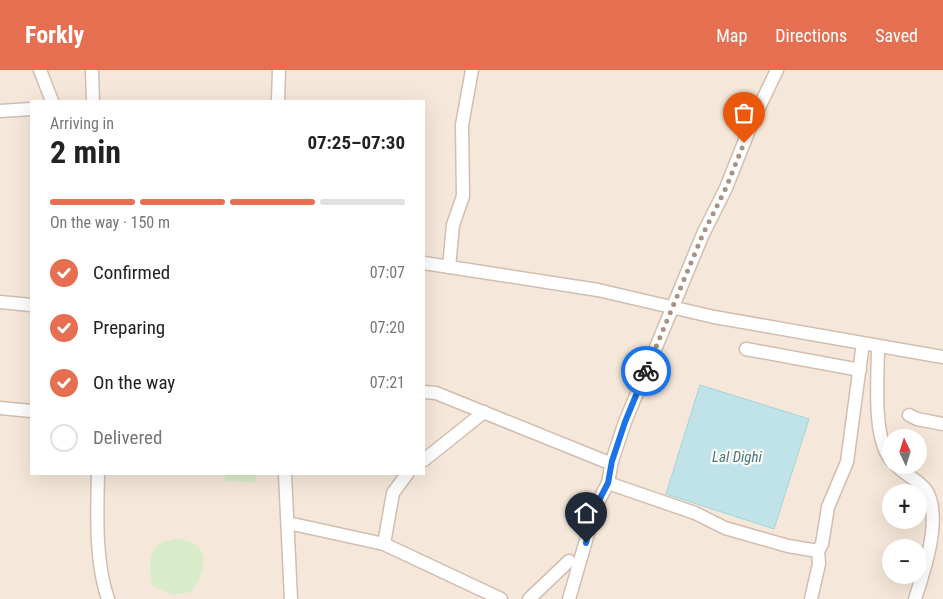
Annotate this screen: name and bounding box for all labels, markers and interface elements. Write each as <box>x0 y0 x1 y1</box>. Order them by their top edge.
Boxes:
text: Forkly <box>25 21 84 49</box>
text: Map <box>716 25 747 46</box>
text: Directions <box>775 25 847 46</box>
text: Saved <box>875 25 918 46</box>
pin <box>723 92 765 143</box>
icon: bag <box>730 99 758 127</box>
text: Arriving in <box>50 114 114 133</box>
text: 07:25–07:30 <box>307 131 405 154</box>
text: 2 min <box>50 133 121 171</box>
text: On the way · 150 m <box>50 213 170 232</box>
icon: check <box>50 259 78 287</box>
text: Confirmed <box>93 261 170 284</box>
text: 07:07 <box>370 263 405 282</box>
icon: check <box>50 314 78 342</box>
text: Preparing <box>93 316 165 339</box>
text: 07:20 <box>370 318 405 337</box>
courier <box>621 346 671 396</box>
icon: bike <box>632 357 660 385</box>
icon: check <box>50 369 78 397</box>
text: On the way <box>93 371 175 394</box>
text: 07:21 <box>370 373 405 392</box>
text: Delivered <box>93 426 162 449</box>
north arrow <box>882 429 928 474</box>
map controls <box>882 429 927 584</box>
water label: Lal Dighi <box>712 448 763 466</box>
button: + <box>882 484 927 529</box>
pin <box>565 492 607 543</box>
icon: home <box>572 499 600 527</box>
button: − <box>882 539 927 584</box>

